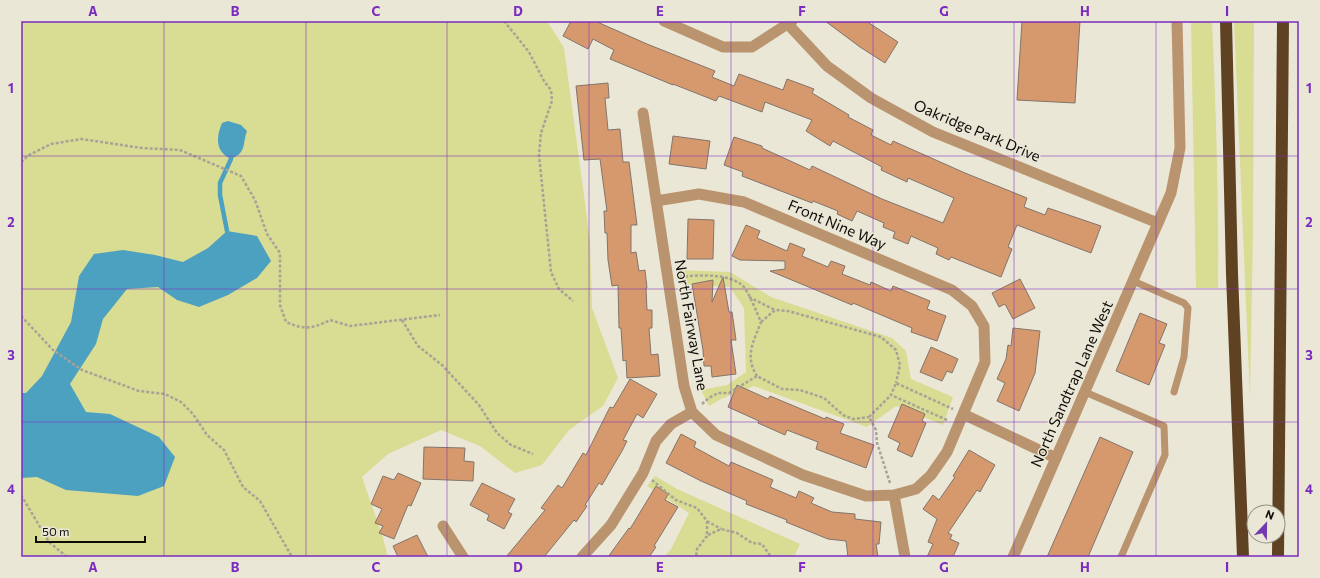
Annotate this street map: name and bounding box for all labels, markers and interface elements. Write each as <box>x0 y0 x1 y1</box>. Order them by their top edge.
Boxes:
text: A <box>88 3 98 19</box>
text: B <box>231 3 240 19</box>
text: C <box>372 3 381 19</box>
text: D <box>513 3 523 19</box>
text: E <box>656 3 664 19</box>
text: F <box>798 3 806 19</box>
text: G <box>939 3 949 19</box>
text: H <box>1080 3 1090 19</box>
text: I <box>1225 3 1229 19</box>
text: 1 <box>8 80 14 96</box>
text: 1 <box>1306 80 1312 96</box>
street label: Oakridge Park Drive <box>911 95 1044 165</box>
street label: Front Nine Way <box>785 195 890 253</box>
text: 2 <box>7 214 15 230</box>
text: 2 <box>1305 214 1313 230</box>
street label: North Fairway Lane <box>672 258 712 392</box>
street label: North Sandtrap Lane West <box>1026 298 1116 470</box>
text: 3 <box>7 347 15 363</box>
text: 3 <box>1305 347 1313 363</box>
text: 4 <box>7 481 15 497</box>
text: 4 <box>1305 481 1313 497</box>
north arrow <box>1246 504 1286 544</box>
text: N <box>1264 507 1276 522</box>
scale bar <box>36 518 145 544</box>
text: 50 m <box>42 524 70 538</box>
text: A <box>88 559 98 575</box>
text: B <box>231 559 240 575</box>
text: C <box>372 559 381 575</box>
text: D <box>513 559 523 575</box>
text: E <box>656 559 664 575</box>
text: F <box>798 559 806 575</box>
text: G <box>939 559 949 575</box>
text: H <box>1080 559 1090 575</box>
text: I <box>1225 559 1229 575</box>

